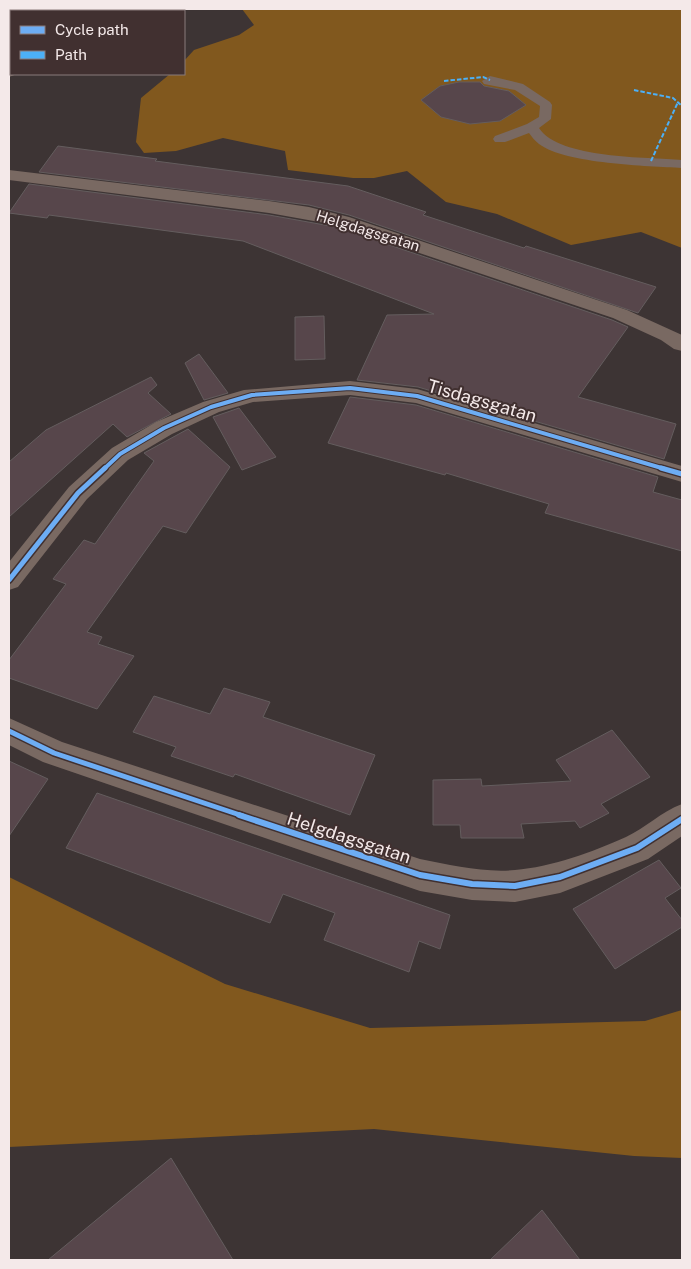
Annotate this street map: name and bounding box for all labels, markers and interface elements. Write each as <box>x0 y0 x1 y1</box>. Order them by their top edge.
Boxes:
legend <box>10 10 185 75</box>
text: Cycle path <box>55 21 129 38</box>
text: Path <box>55 46 87 63</box>
street label: Helgdagsgatan <box>314 207 422 254</box>
street label: Tisdagsgatan <box>425 375 539 426</box>
street label: Helgdagsgatan <box>285 808 414 867</box>

